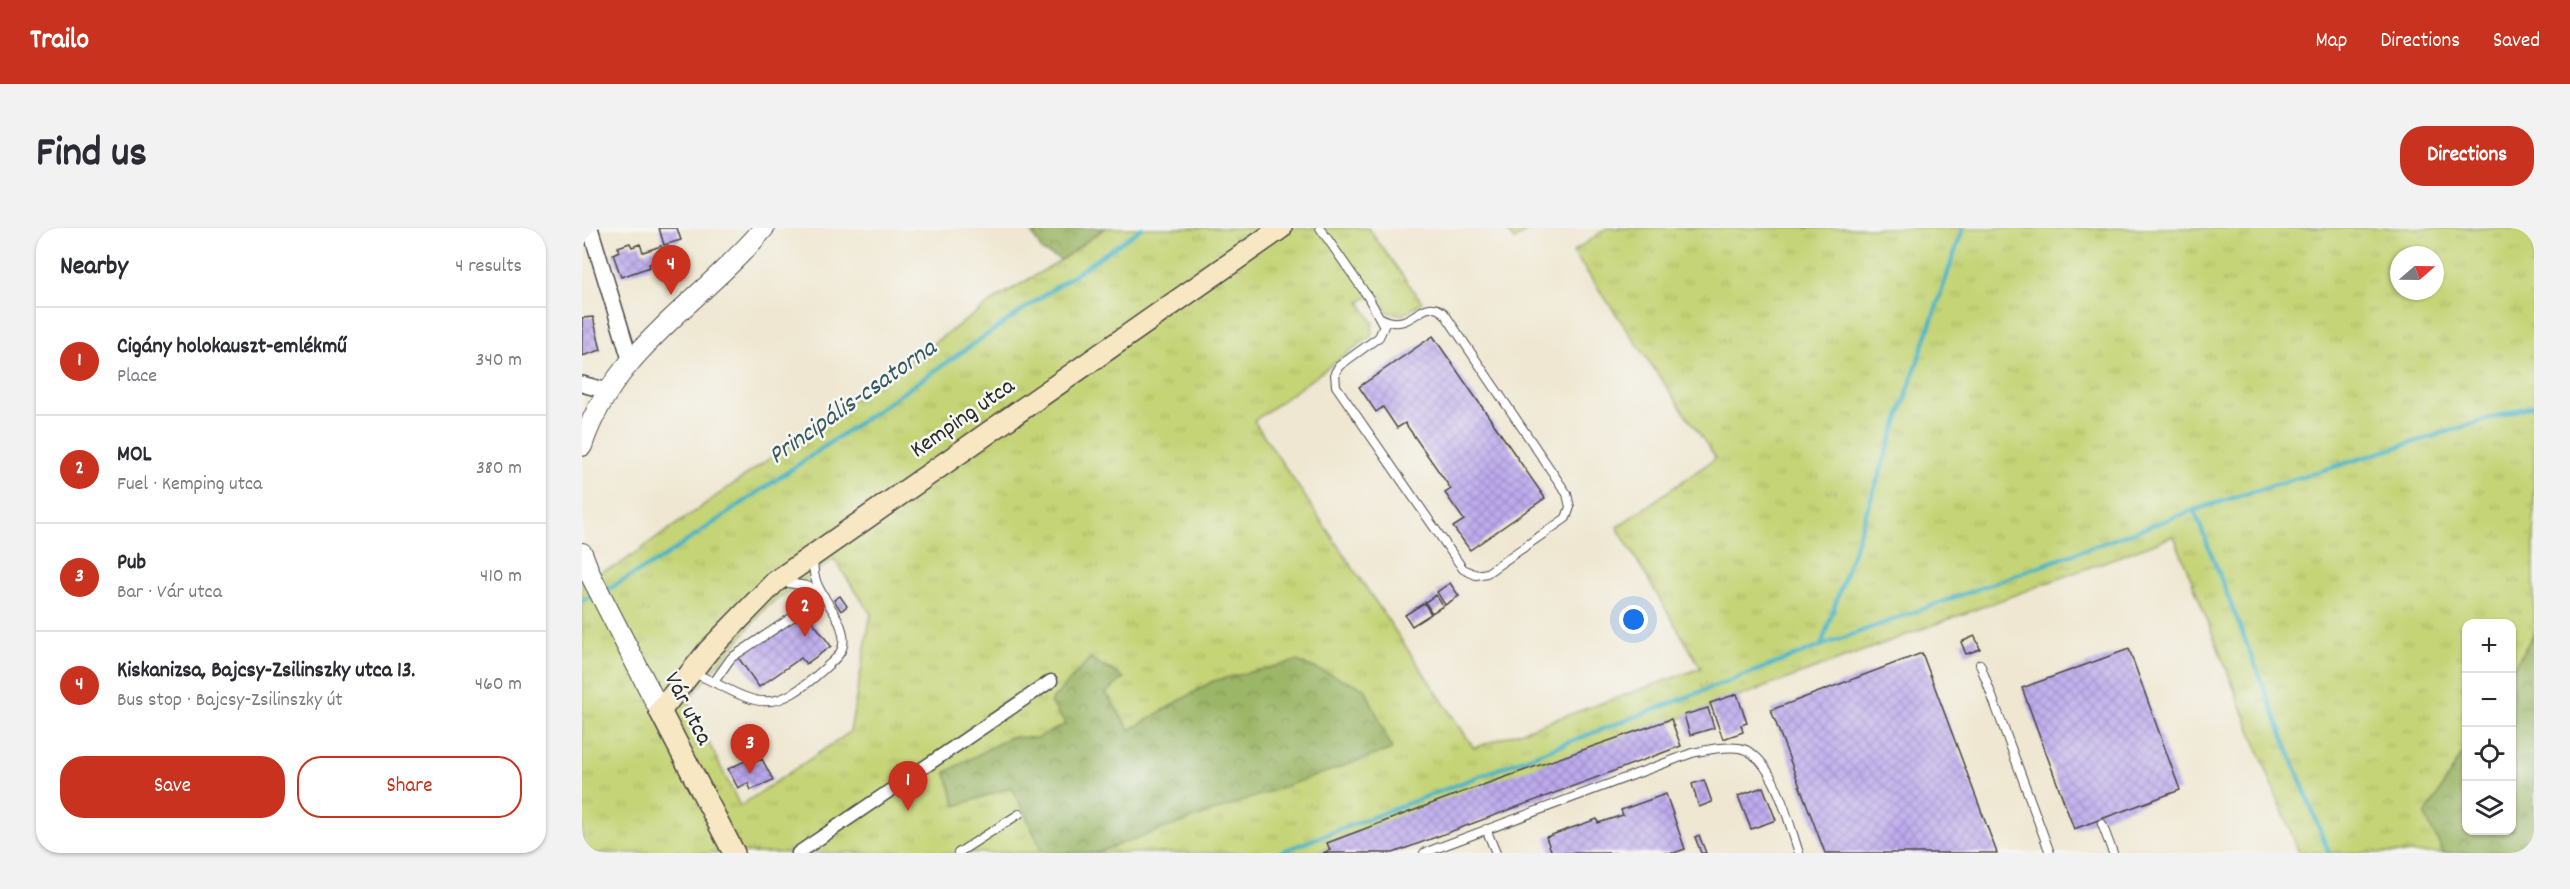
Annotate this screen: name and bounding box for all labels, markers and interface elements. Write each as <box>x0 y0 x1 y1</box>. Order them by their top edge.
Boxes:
text: Trailo <box>30 22 89 62</box>
text: Map <box>2316 27 2347 57</box>
text: Directions <box>2380 27 2460 57</box>
text: Saved <box>2493 27 2540 57</box>
text: Find us <box>36 126 147 186</box>
button: Directions <box>2400 126 2534 186</box>
pin: 4 <box>652 245 691 295</box>
north arrow <box>2390 246 2444 300</box>
text: Nearby <box>60 249 128 286</box>
text: 4 results <box>455 253 522 281</box>
water label: Principális-csatorna <box>761 330 946 475</box>
text: Cigány holokauszt-emlékmű <box>117 332 347 363</box>
text: 1 <box>77 347 82 375</box>
text: 340 m <box>476 347 522 375</box>
text: Place <box>117 363 157 391</box>
street label: Kemping utca <box>904 370 1023 468</box>
text: MOL <box>117 440 152 471</box>
text: 2 <box>75 455 84 483</box>
text: 380 m <box>476 455 522 483</box>
text: Fuel · Kemping utca <box>117 471 263 499</box>
text: Pub <box>117 548 146 579</box>
text: 3 <box>75 563 84 591</box>
text: 410 m <box>480 563 522 591</box>
text: Bar · Vár utca <box>117 579 222 607</box>
pin: 2 <box>786 588 824 637</box>
your location <box>1619 605 1648 634</box>
map controls <box>2462 619 2516 835</box>
button: + <box>2462 619 2516 673</box>
text: Kiskanizsa, Bajcsy-Zsilinszky utca 13. <box>117 656 415 687</box>
street label: Vár utca <box>654 667 720 752</box>
text: 4 <box>75 671 84 699</box>
text: 460 m <box>475 671 522 699</box>
button: − <box>2462 673 2516 727</box>
text: Bus stop · Bajcsy-Zsilinszky út <box>117 687 343 715</box>
pin: 3 <box>730 724 770 774</box>
button: locate <box>2462 727 2516 781</box>
button: Save <box>60 756 285 818</box>
button: Share <box>297 756 522 818</box>
pin: 1 <box>888 762 928 811</box>
button: layers <box>2462 781 2516 835</box>

